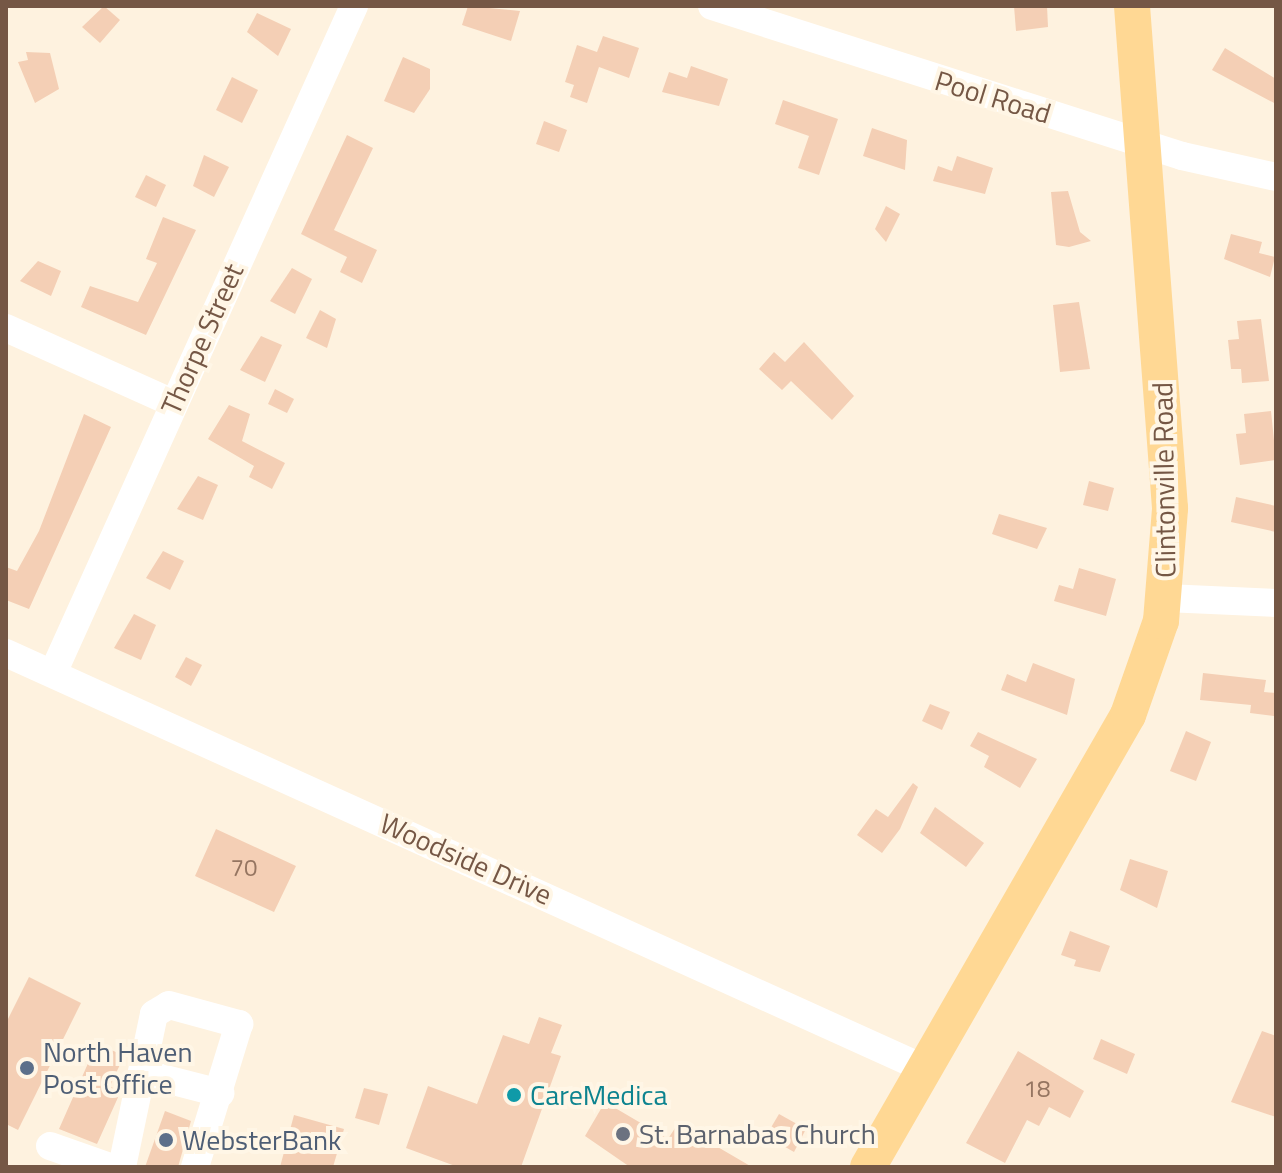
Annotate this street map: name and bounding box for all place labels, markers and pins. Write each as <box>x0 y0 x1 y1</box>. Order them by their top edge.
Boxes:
place label: North Haven Post Office <box>43 1035 192 1101</box>
marker: North Haven Post Office <box>18 1059 36 1077</box>
place label: CareMedica <box>530 1078 668 1112</box>
marker: CareMedica <box>505 1086 523 1104</box>
place label: St. Barnabas Church <box>639 1117 876 1151</box>
place label: WebsterBank <box>182 1123 342 1157</box>
marker: St. Barnabas Church <box>614 1125 632 1143</box>
marker: WebsterBank <box>157 1131 175 1149</box>

